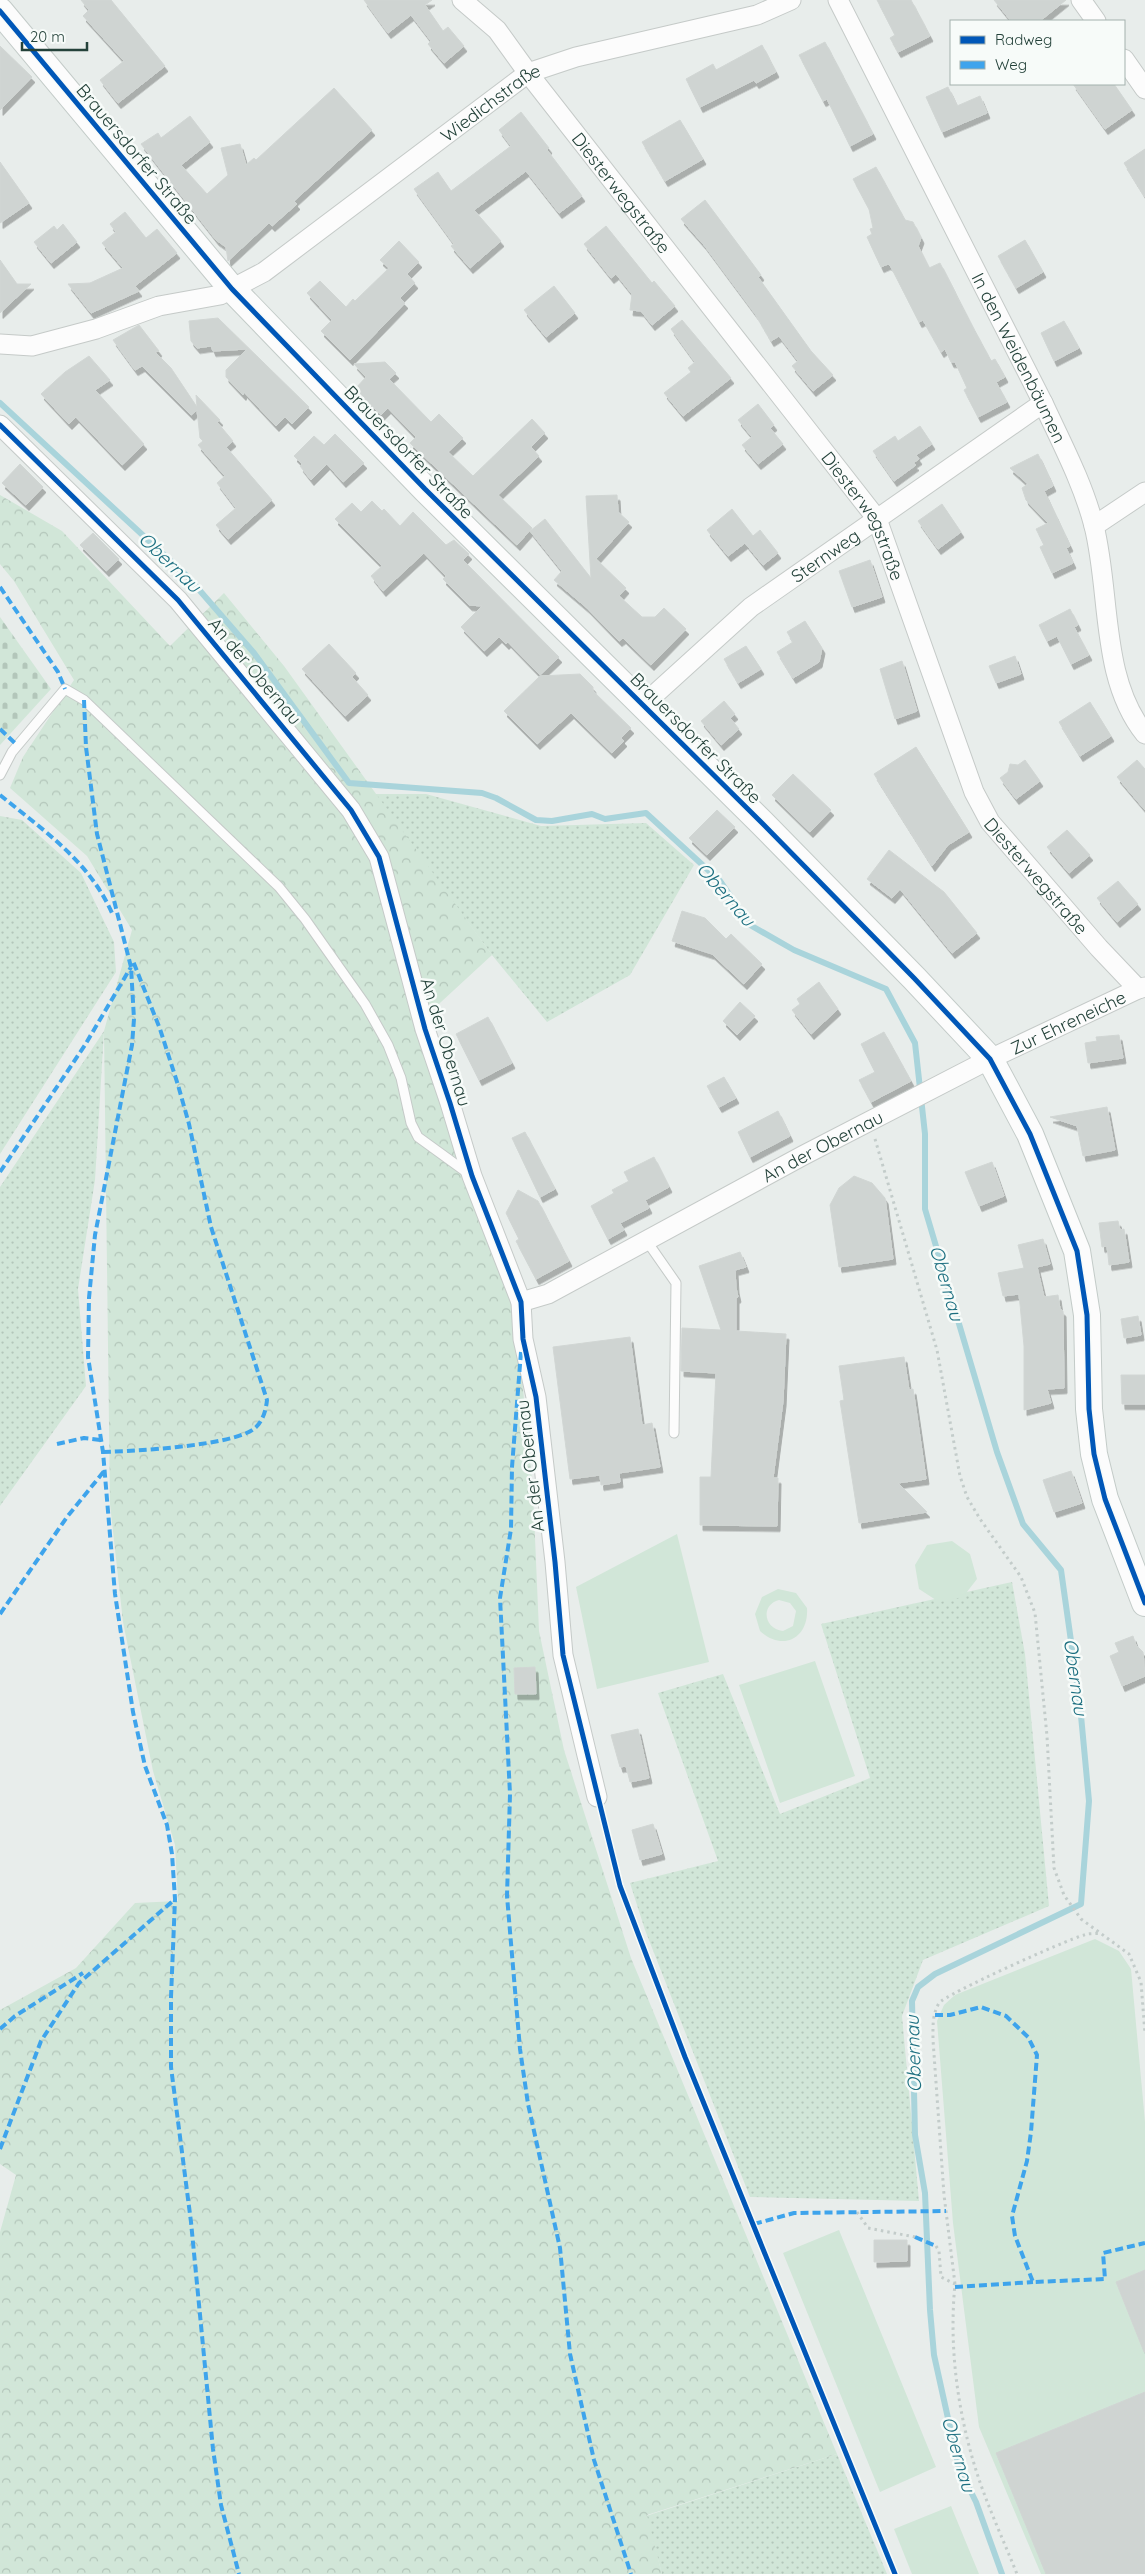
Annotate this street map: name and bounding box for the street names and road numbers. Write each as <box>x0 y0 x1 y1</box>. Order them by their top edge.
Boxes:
street label: Wiedichstraße <box>436 58 543 147</box>
street label: Brauersdorfer Straße <box>71 79 203 229</box>
street label: Diesterwegstraße <box>567 127 676 258</box>
street label: In den Weidenbäumen <box>967 269 1072 446</box>
street label: Brauersdorfer Straße <box>339 381 479 523</box>
street label: Diesterwegstraße <box>817 446 909 583</box>
street label: Sternweg <box>786 523 864 587</box>
street label: An der Obernau <box>203 613 307 729</box>
street label: Brauersdorfer Straße <box>626 668 766 808</box>
street label: Diesterwegstraße <box>979 812 1093 939</box>
street label: An der Obernau <box>416 975 476 1109</box>
street label: Zur Ehreneiche <box>1007 985 1129 1059</box>
street label: An der Obernau <box>758 1105 887 1187</box>
street label: An der Obernau <box>510 1399 550 1533</box>

